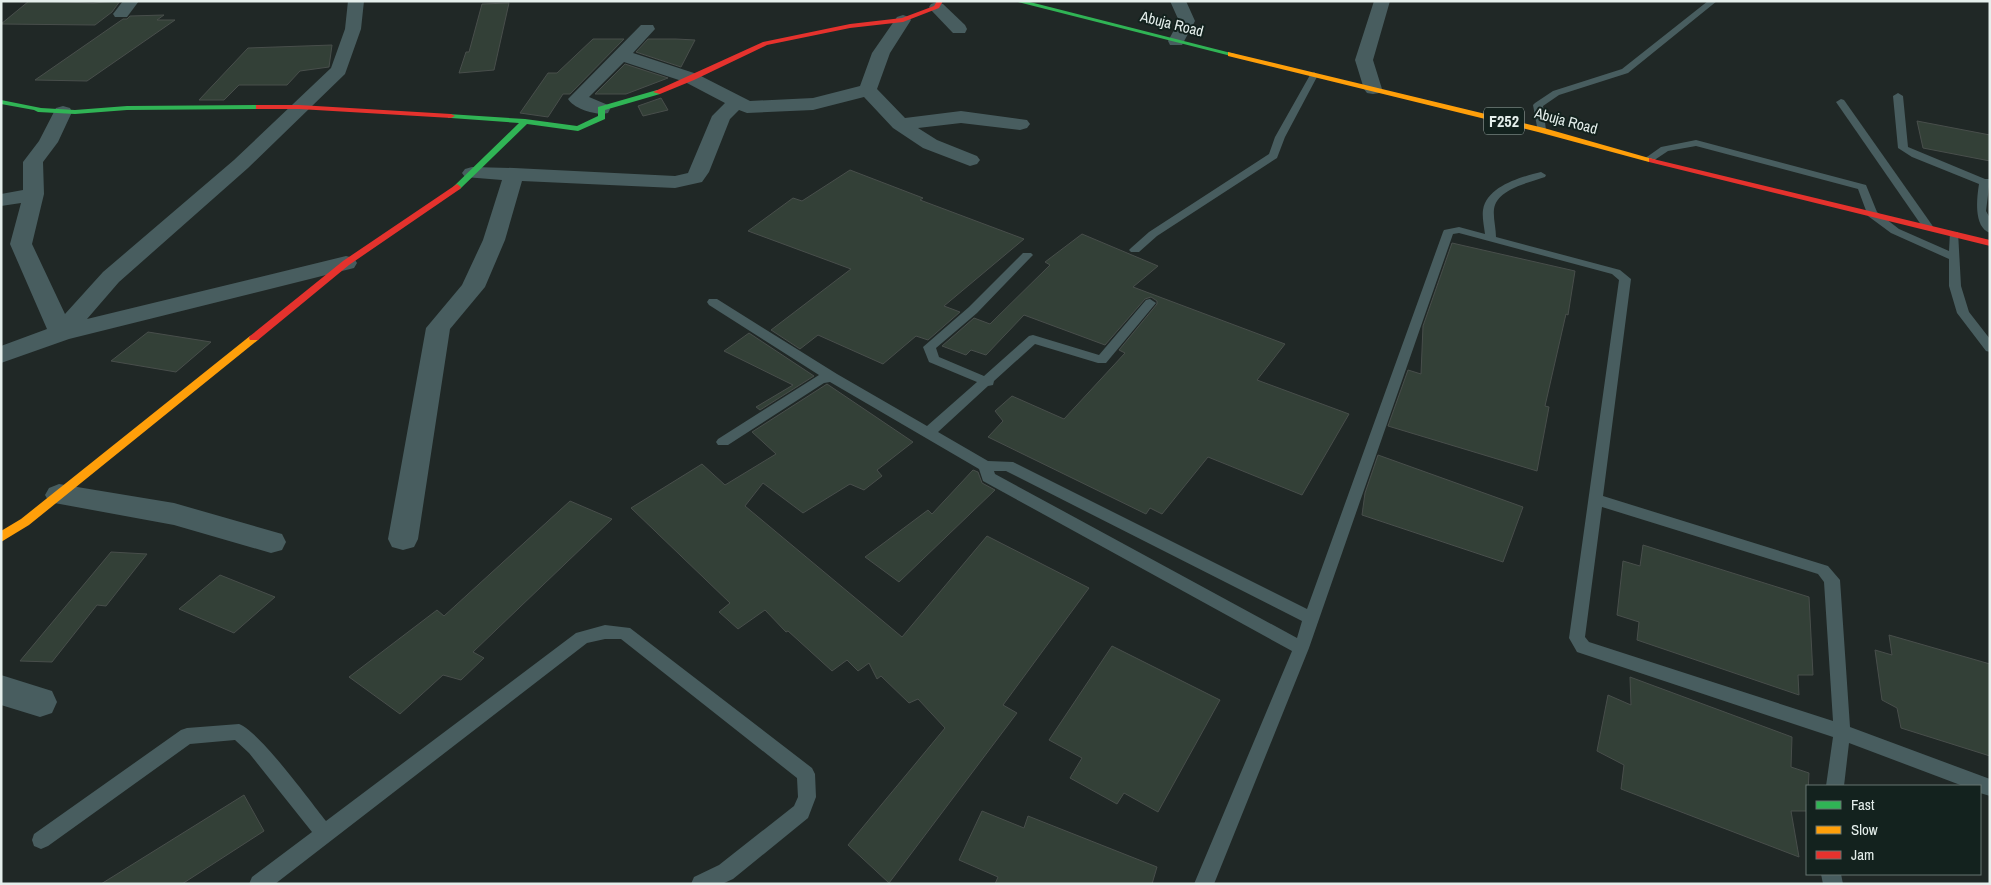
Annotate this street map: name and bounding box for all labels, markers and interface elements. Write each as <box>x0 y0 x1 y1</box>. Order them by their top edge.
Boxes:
street label: Abuja Road <box>1137 5 1206 41</box>
street label: Abuja Road <box>1531 102 1600 139</box>
road number: F252 <box>1484 108 1524 134</box>
legend <box>1806 785 1981 875</box>
text: Fast <box>1851 794 1875 815</box>
text: Slow <box>1851 819 1878 840</box>
text: Jam <box>1851 844 1874 865</box>

